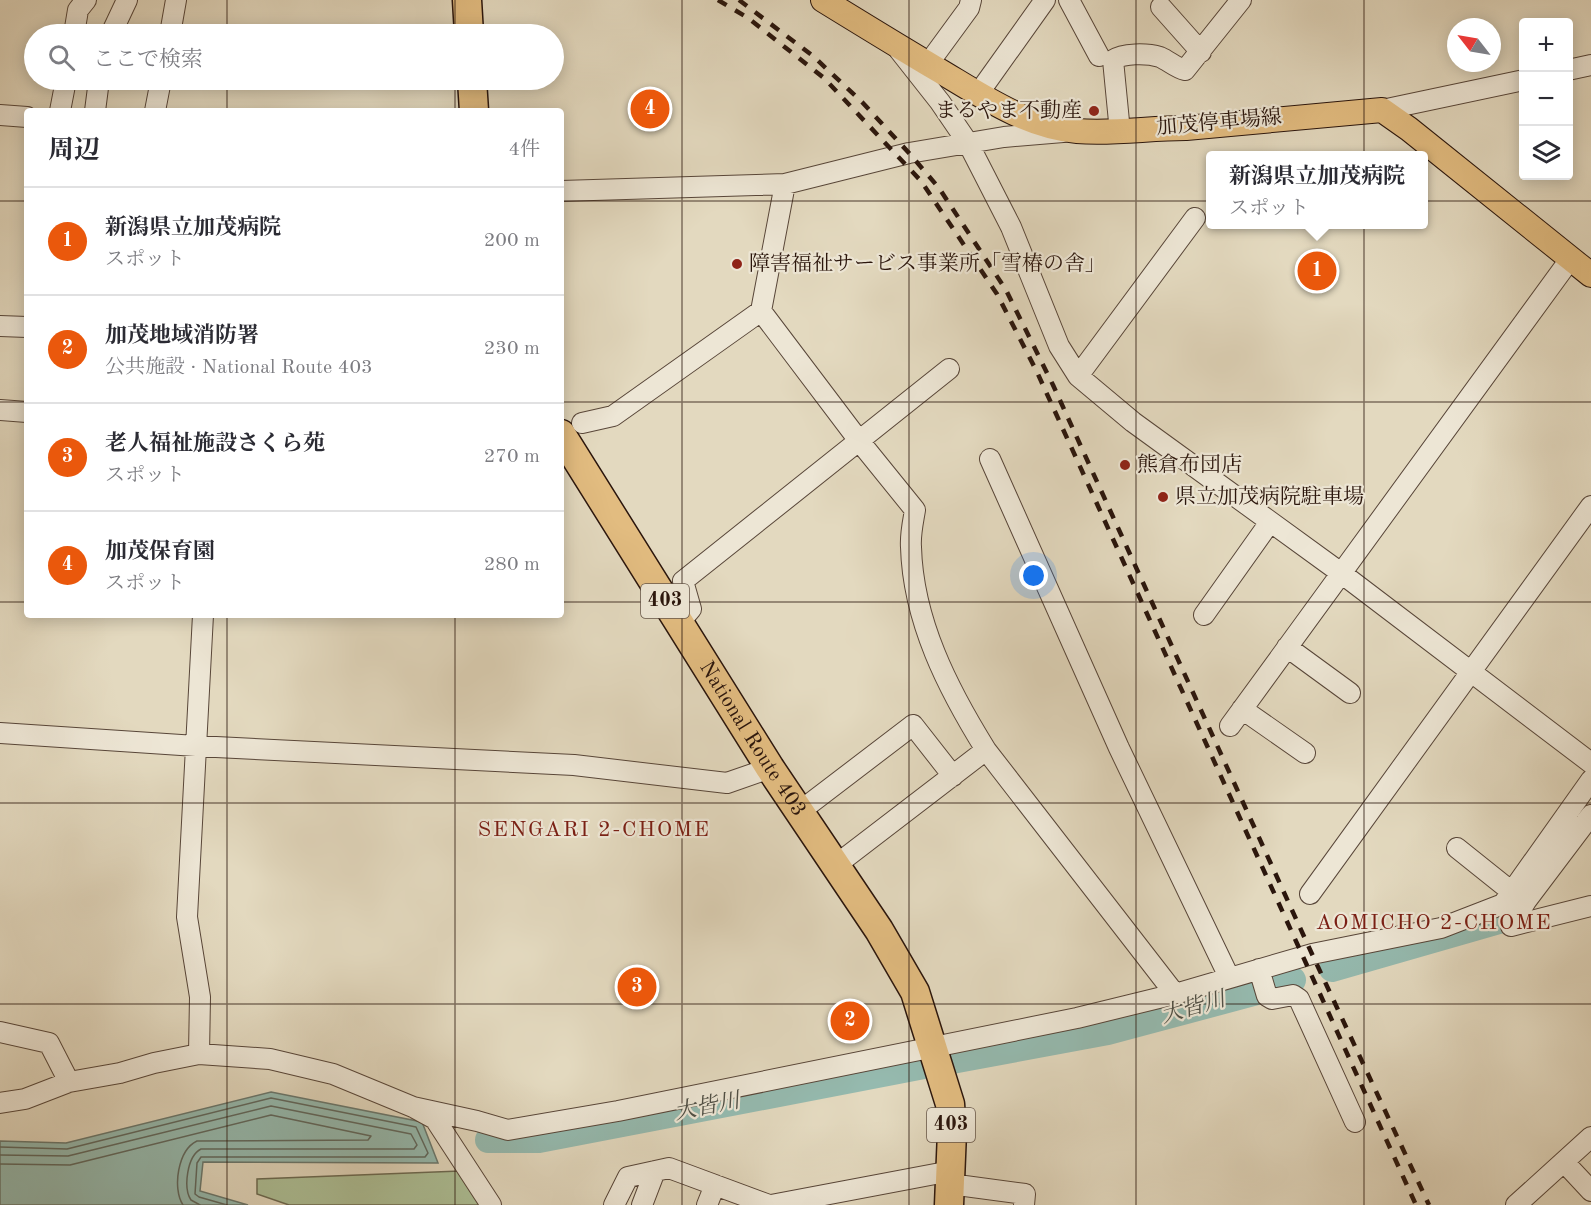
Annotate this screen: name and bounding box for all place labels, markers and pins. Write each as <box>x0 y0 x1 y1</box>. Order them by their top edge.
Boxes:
pin: 4 <box>630 86 670 132</box>
place label: まるやま不動産 <box>935 99 1082 122</box>
marker: まるやま不動産 <box>1087 104 1101 118</box>
pin: 1 <box>1298 248 1336 294</box>
place label: 障害福祉サービス事業所「雪椿の舎」 <box>749 252 1106 275</box>
marker: 障害福祉サービス事業所「雪椿の舎」 <box>730 257 744 271</box>
place label: 熊倉布団店 <box>1137 453 1242 476</box>
marker: 熊倉布団店 <box>1118 458 1132 472</box>
place label: 県立加茂病院駐車場 <box>1175 485 1364 508</box>
marker: 県立加茂病院駐車場 <box>1156 490 1170 504</box>
pin: 3 <box>618 964 656 1010</box>
pin: 2 <box>830 998 870 1044</box>

